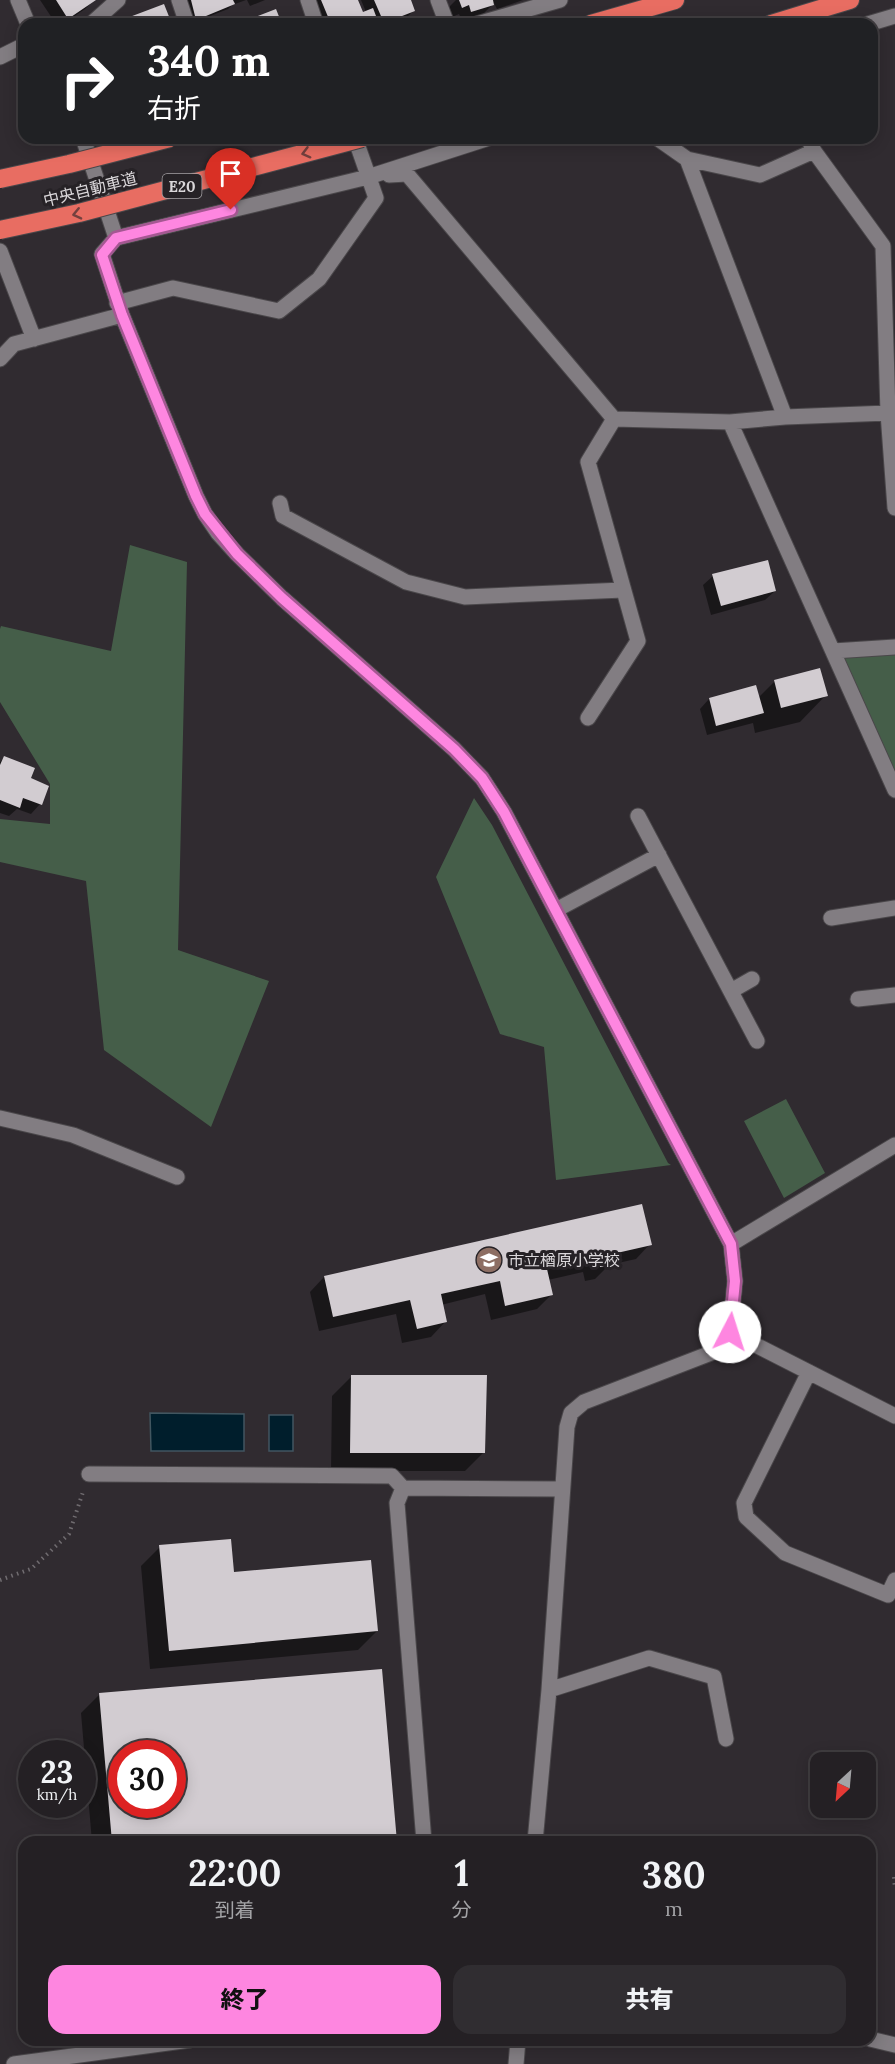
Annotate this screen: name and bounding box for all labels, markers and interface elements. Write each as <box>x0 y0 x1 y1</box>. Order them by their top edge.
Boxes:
text: 340 m <box>147 34 270 88</box>
icon: right <box>48 42 126 120</box>
text: 右折 <box>147 91 201 125</box>
one-way arrow <box>301 146 312 158</box>
pin <box>205 148 256 210</box>
icon: arrive <box>214 157 247 190</box>
street label: 中央自動車道 <box>41 168 139 210</box>
road number: E20 <box>162 174 201 198</box>
one-way arrow <box>72 206 82 219</box>
school or university icon: 市立楢原小学校 <box>474 1245 504 1275</box>
place label: 市立楢原小学校 <box>508 1250 620 1270</box>
position arrow <box>698 1300 762 1364</box>
speed limit sign: 30 <box>108 1740 186 1818</box>
north arrow <box>810 1752 876 1818</box>
map controls <box>810 1752 876 1818</box>
text: 23 <box>41 1753 73 1791</box>
text: km/h <box>37 1785 77 1804</box>
text: 22:00 <box>188 1850 281 1896</box>
text: 1 <box>454 1850 469 1896</box>
text: 380 <box>642 1852 706 1898</box>
text: m <box>665 1896 683 1921</box>
text: 到着 <box>215 1897 255 1922</box>
text: 分 <box>452 1897 472 1922</box>
button: 終了 <box>48 1965 441 2034</box>
button: 共有 <box>453 1965 846 2034</box>

